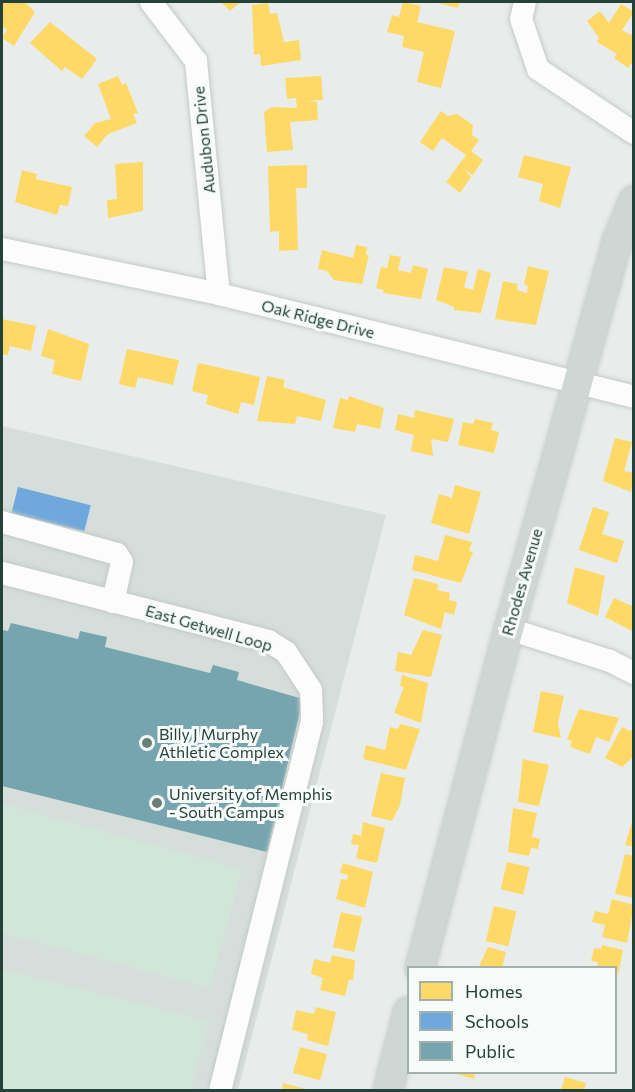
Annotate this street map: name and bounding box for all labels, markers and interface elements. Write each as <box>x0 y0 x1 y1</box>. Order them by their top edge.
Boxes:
street label: Audubon Drive <box>189 85 219 195</box>
street label: Oak Ridge Drive <box>259 296 377 342</box>
street label: Rhodes Avenue <box>498 526 546 638</box>
street label: East Getwell Loop <box>143 601 275 655</box>
place label: Billy J Murphy Athletic Complex <box>159 724 284 762</box>
marker: Billy J Murphy Athletic Complex <box>140 736 154 750</box>
place label: University of Memphis - South Campus <box>169 784 332 822</box>
marker: University of Memphis - South Campus <box>150 796 164 810</box>
legend <box>407 966 617 1074</box>
text: Homes <box>465 980 523 1002</box>
text: Schools <box>465 1010 529 1032</box>
text: Public <box>465 1040 515 1062</box>

